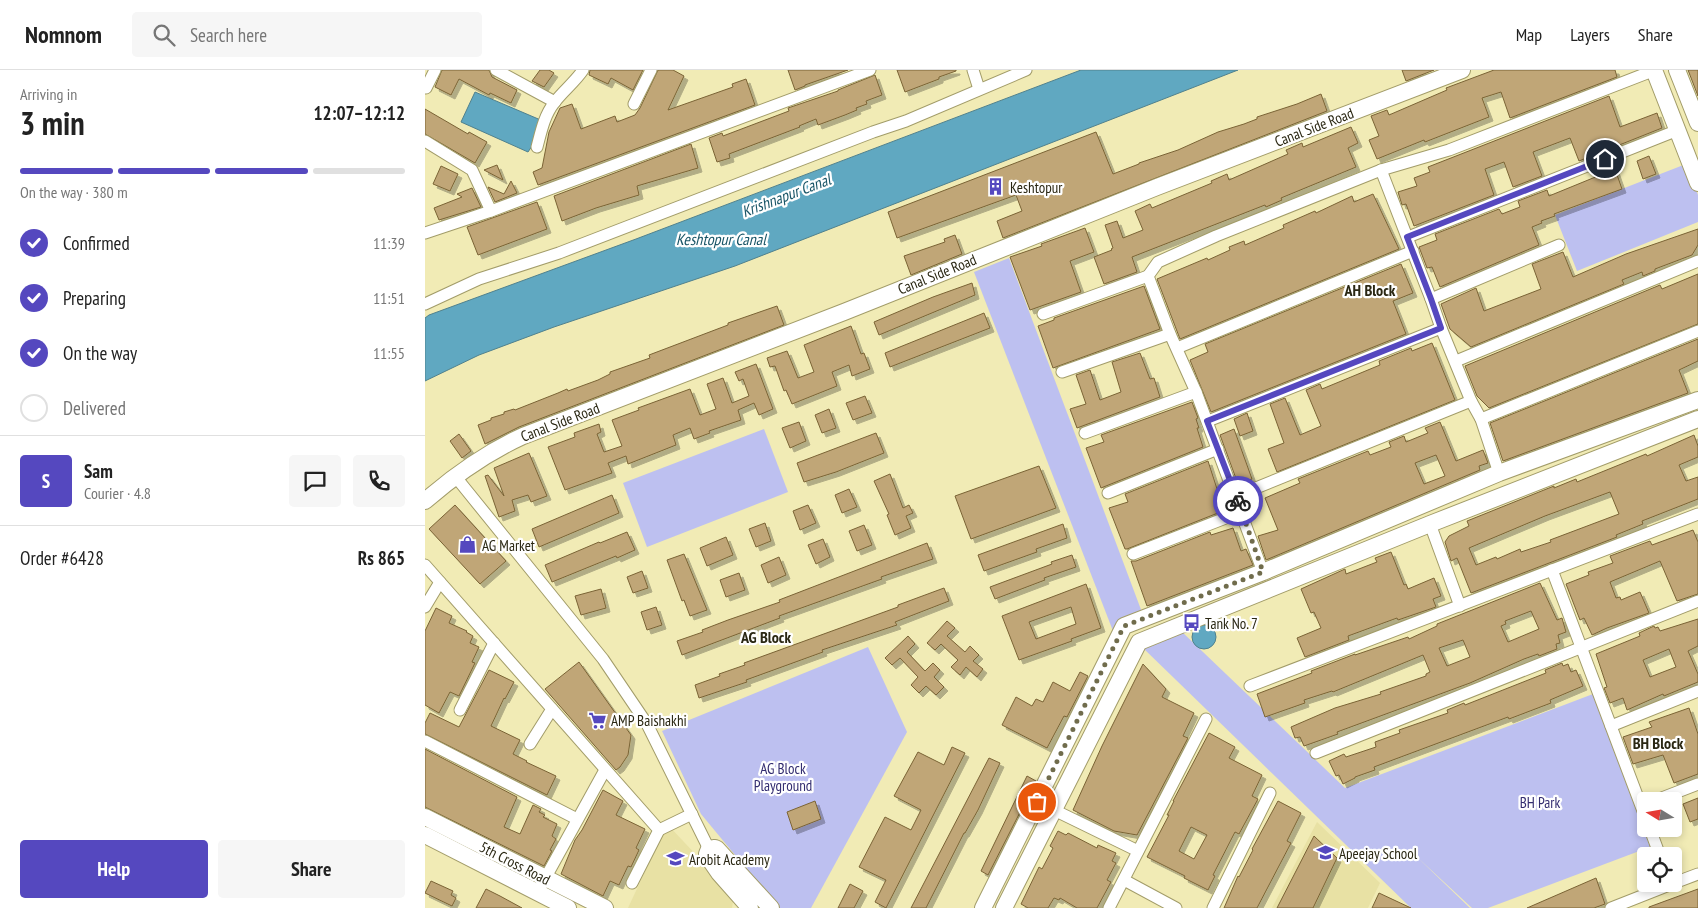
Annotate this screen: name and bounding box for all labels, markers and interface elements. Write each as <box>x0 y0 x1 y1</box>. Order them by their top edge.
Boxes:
search box <box>132 12 482 57</box>
text: Nomnom <box>25 19 102 50</box>
icon: search <box>150 21 178 49</box>
text: Search here <box>190 23 267 47</box>
text: Map <box>1516 23 1542 46</box>
text: Layers <box>1570 23 1610 46</box>
text: Share <box>1638 23 1673 46</box>
text: Arriving in <box>20 84 77 104</box>
text: 12:07–12:12 <box>313 101 405 125</box>
text: 3 min <box>20 102 85 144</box>
street label: Canal Side Road <box>1272 103 1356 151</box>
pin <box>1584 138 1626 180</box>
icon: home <box>1591 145 1619 173</box>
water label: Krishnapur Canal <box>739 168 834 221</box>
building icon: Keshtopur <box>986 177 1006 197</box>
place label: Keshtopur <box>1010 178 1063 197</box>
text: On the way · 380 m <box>20 182 128 202</box>
icon: check <box>20 229 48 257</box>
water label: Keshtopur Canal <box>676 229 767 249</box>
text: Confirmed <box>63 231 130 255</box>
text: 11:39 <box>373 233 405 253</box>
street label: Canal Side Road <box>895 250 979 298</box>
district label: AH Block <box>1344 280 1396 300</box>
icon: check <box>20 284 48 312</box>
text: Preparing <box>63 286 126 310</box>
text: 11:51 <box>373 288 405 308</box>
icon: check <box>20 339 48 367</box>
text: On the way <box>63 341 137 365</box>
text: 11:55 <box>373 343 405 363</box>
text: Delivered <box>63 396 126 420</box>
street label: Canal Side Road <box>518 398 602 446</box>
button: chat <box>289 455 341 507</box>
button: phone <box>353 455 405 507</box>
text: Sam <box>84 459 113 483</box>
text: S <box>42 469 50 493</box>
courier <box>1213 476 1263 526</box>
text: Courier · 4.8 <box>84 483 151 503</box>
icon: bike <box>1224 487 1252 515</box>
shop icon: AG Market <box>458 535 478 555</box>
place label: AG Market <box>482 536 535 555</box>
text: Order #6428 <box>20 546 104 570</box>
text: Rs 865 <box>358 546 405 570</box>
bus stop icon: Tank No. 7 <box>1181 613 1201 633</box>
place label: Tank No. 7 <box>1205 614 1258 633</box>
district label: AG Block <box>740 627 791 647</box>
supermarket icon: AMP Baishakhi <box>587 710 607 730</box>
place label: AMP Baishakhi <box>611 711 687 730</box>
district label: BH Block <box>1633 733 1684 753</box>
park label: AG Block Playground <box>754 759 812 795</box>
pin <box>1016 781 1058 823</box>
icon: bag <box>1023 788 1051 816</box>
north arrow <box>1637 792 1683 838</box>
map controls <box>1637 792 1682 892</box>
park label: BH Park <box>1520 793 1560 812</box>
street label: 5th Cross Road <box>476 837 554 889</box>
button: Help <box>20 840 208 898</box>
button: Share <box>218 840 405 898</box>
school or university icon: Apeejay School <box>1315 843 1335 863</box>
place label: Apeejay School <box>1339 844 1418 863</box>
button: locate <box>1637 847 1682 892</box>
school or university icon: Arobit Academy <box>665 849 685 869</box>
place label: Arobit Academy <box>689 850 770 869</box>

